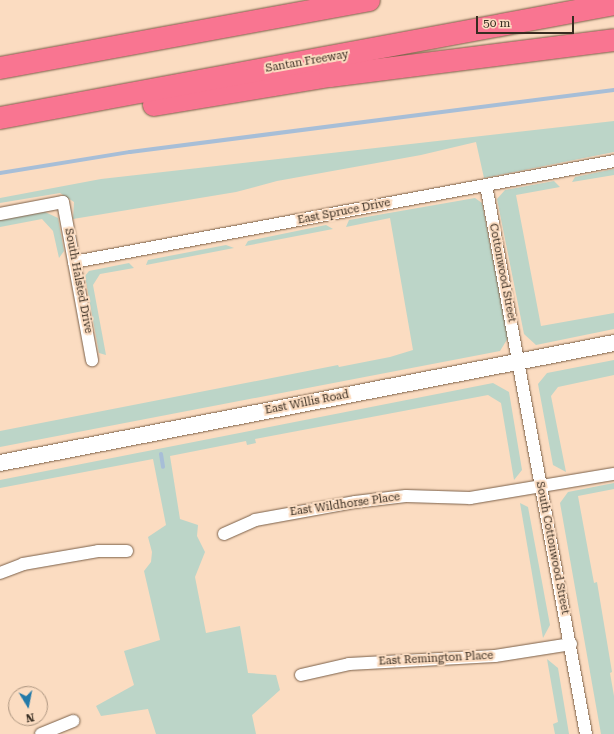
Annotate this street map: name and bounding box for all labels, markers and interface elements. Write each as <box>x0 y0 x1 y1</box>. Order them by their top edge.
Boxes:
scale bar <box>478 8 576 34</box>
text: 50 m <box>483 16 510 30</box>
street label: Santan Freeway <box>265 48 349 76</box>
street label: East Spruce Drive <box>296 197 392 227</box>
street label: Cottonwood Street <box>486 222 518 324</box>
street label: South Halsted Drive <box>61 227 95 335</box>
street label: East Willis Road <box>264 388 350 418</box>
street label: South Cottonwood Street <box>533 480 571 616</box>
street label: East Wildhorse Place <box>289 491 401 519</box>
street label: East Remington Place <box>378 649 494 669</box>
north arrow <box>8 686 48 726</box>
text: N <box>25 710 35 724</box>

